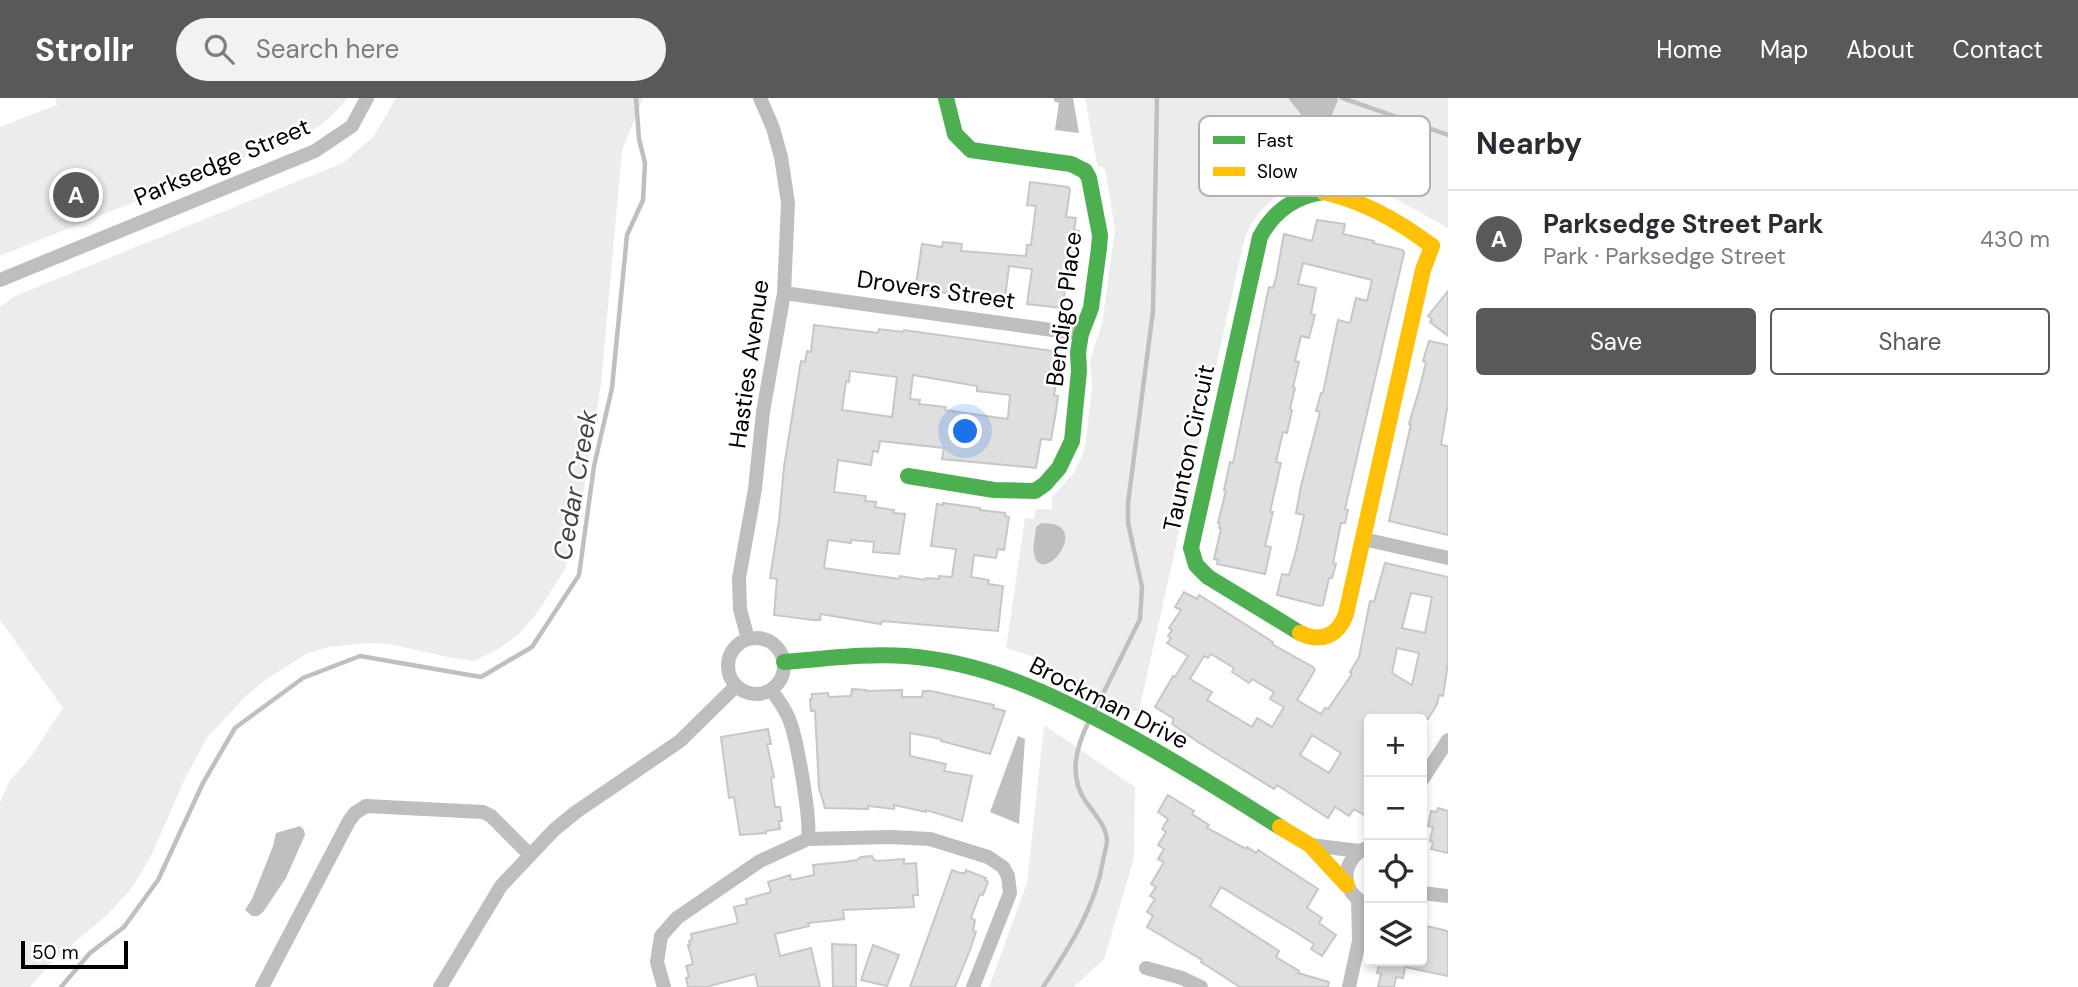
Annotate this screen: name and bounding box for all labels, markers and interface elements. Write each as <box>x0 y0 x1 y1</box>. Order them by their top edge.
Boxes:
search box <box>176 18 666 81</box>
text: Strollr <box>35 28 134 71</box>
icon: search <box>200 30 238 68</box>
text: Search here <box>256 32 399 66</box>
text: Home <box>1656 34 1722 65</box>
text: Map <box>1760 34 1808 65</box>
text: About <box>1846 34 1915 65</box>
text: Contact <box>1953 34 2043 65</box>
street label: Parksedge Street <box>129 110 315 213</box>
legend <box>1199 116 1430 196</box>
text: Nearby <box>1476 124 1582 163</box>
text: Fast <box>1257 128 1293 153</box>
text: Slow <box>1257 159 1298 184</box>
pin: A <box>53 169 99 221</box>
text: Parksedge Street Park <box>1543 207 1824 241</box>
text: A <box>1491 224 1507 254</box>
text: 430 m <box>1980 224 2050 254</box>
street label: Bendigo Place <box>1039 230 1088 388</box>
text: Park · Parksedge Street <box>1543 241 1786 271</box>
street label: Drovers Street <box>855 263 1017 316</box>
street label: Hasties Avenue <box>721 278 776 450</box>
button: Save <box>1476 308 1756 375</box>
button: Share <box>1770 308 2050 375</box>
street label: Taunton Circuit <box>1156 362 1221 534</box>
water label: Cedar Creek <box>545 407 605 563</box>
your location <box>948 414 982 448</box>
street label: Brockman Drive <box>1024 649 1194 756</box>
map controls <box>1364 714 1427 966</box>
button: + <box>1364 714 1427 777</box>
button: − <box>1364 777 1427 840</box>
button: locate <box>1364 840 1427 903</box>
button: layers <box>1364 903 1427 966</box>
scale bar <box>21 938 128 970</box>
text: 50 m <box>32 940 79 965</box>

